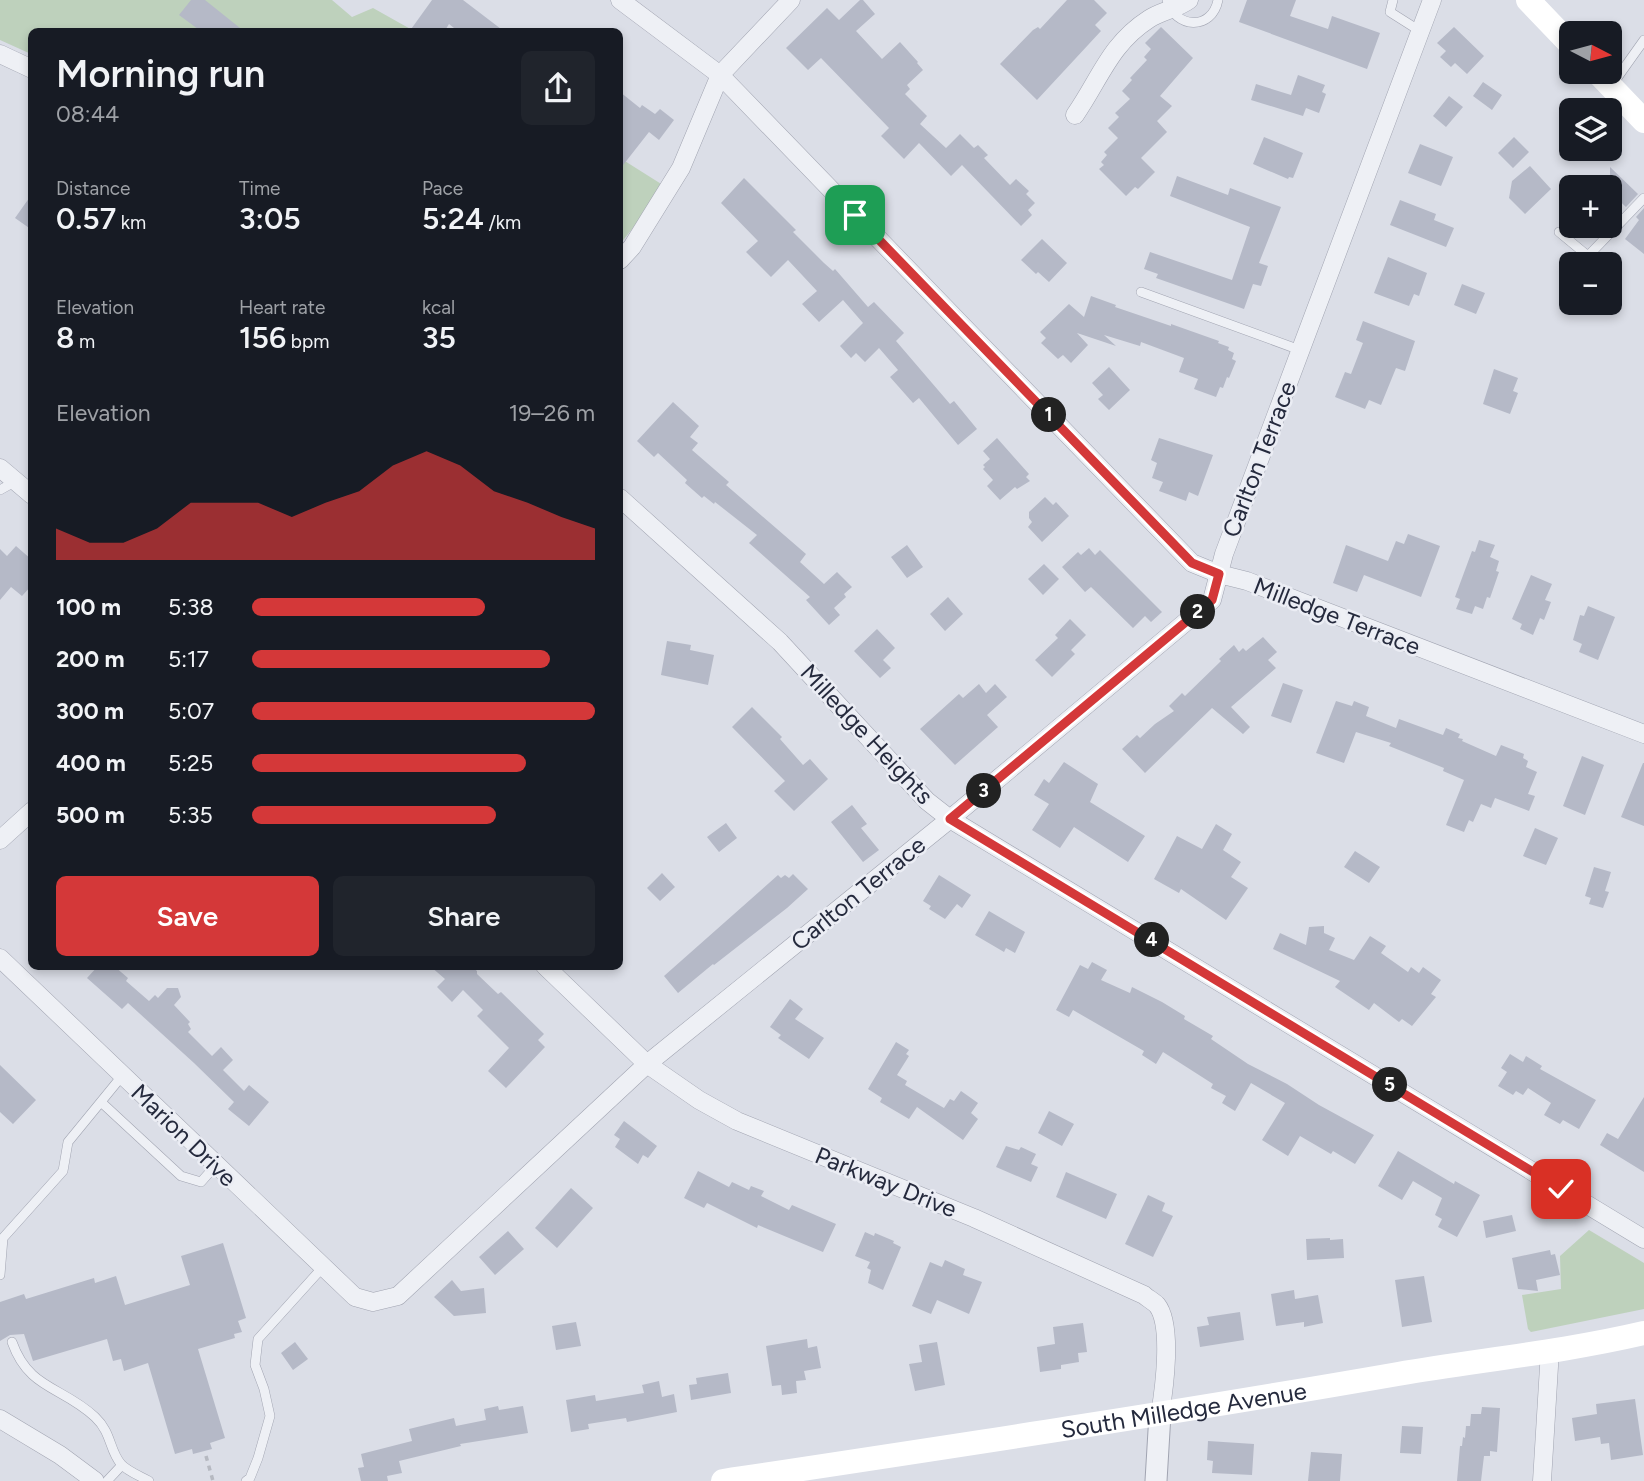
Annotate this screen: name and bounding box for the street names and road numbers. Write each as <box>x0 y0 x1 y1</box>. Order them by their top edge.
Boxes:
street label: Carlton Terrace <box>1216 377 1302 541</box>
street label: Milledge Terrace <box>1250 571 1424 661</box>
street label: Milledge Heights <box>795 658 939 810</box>
street label: Carlton Terrace <box>785 830 931 956</box>
street label: Marion Drive <box>125 1078 243 1192</box>
street label: Parkway Drive <box>811 1140 961 1224</box>
street label: South Milledge Avenue <box>1059 1375 1309 1444</box>

